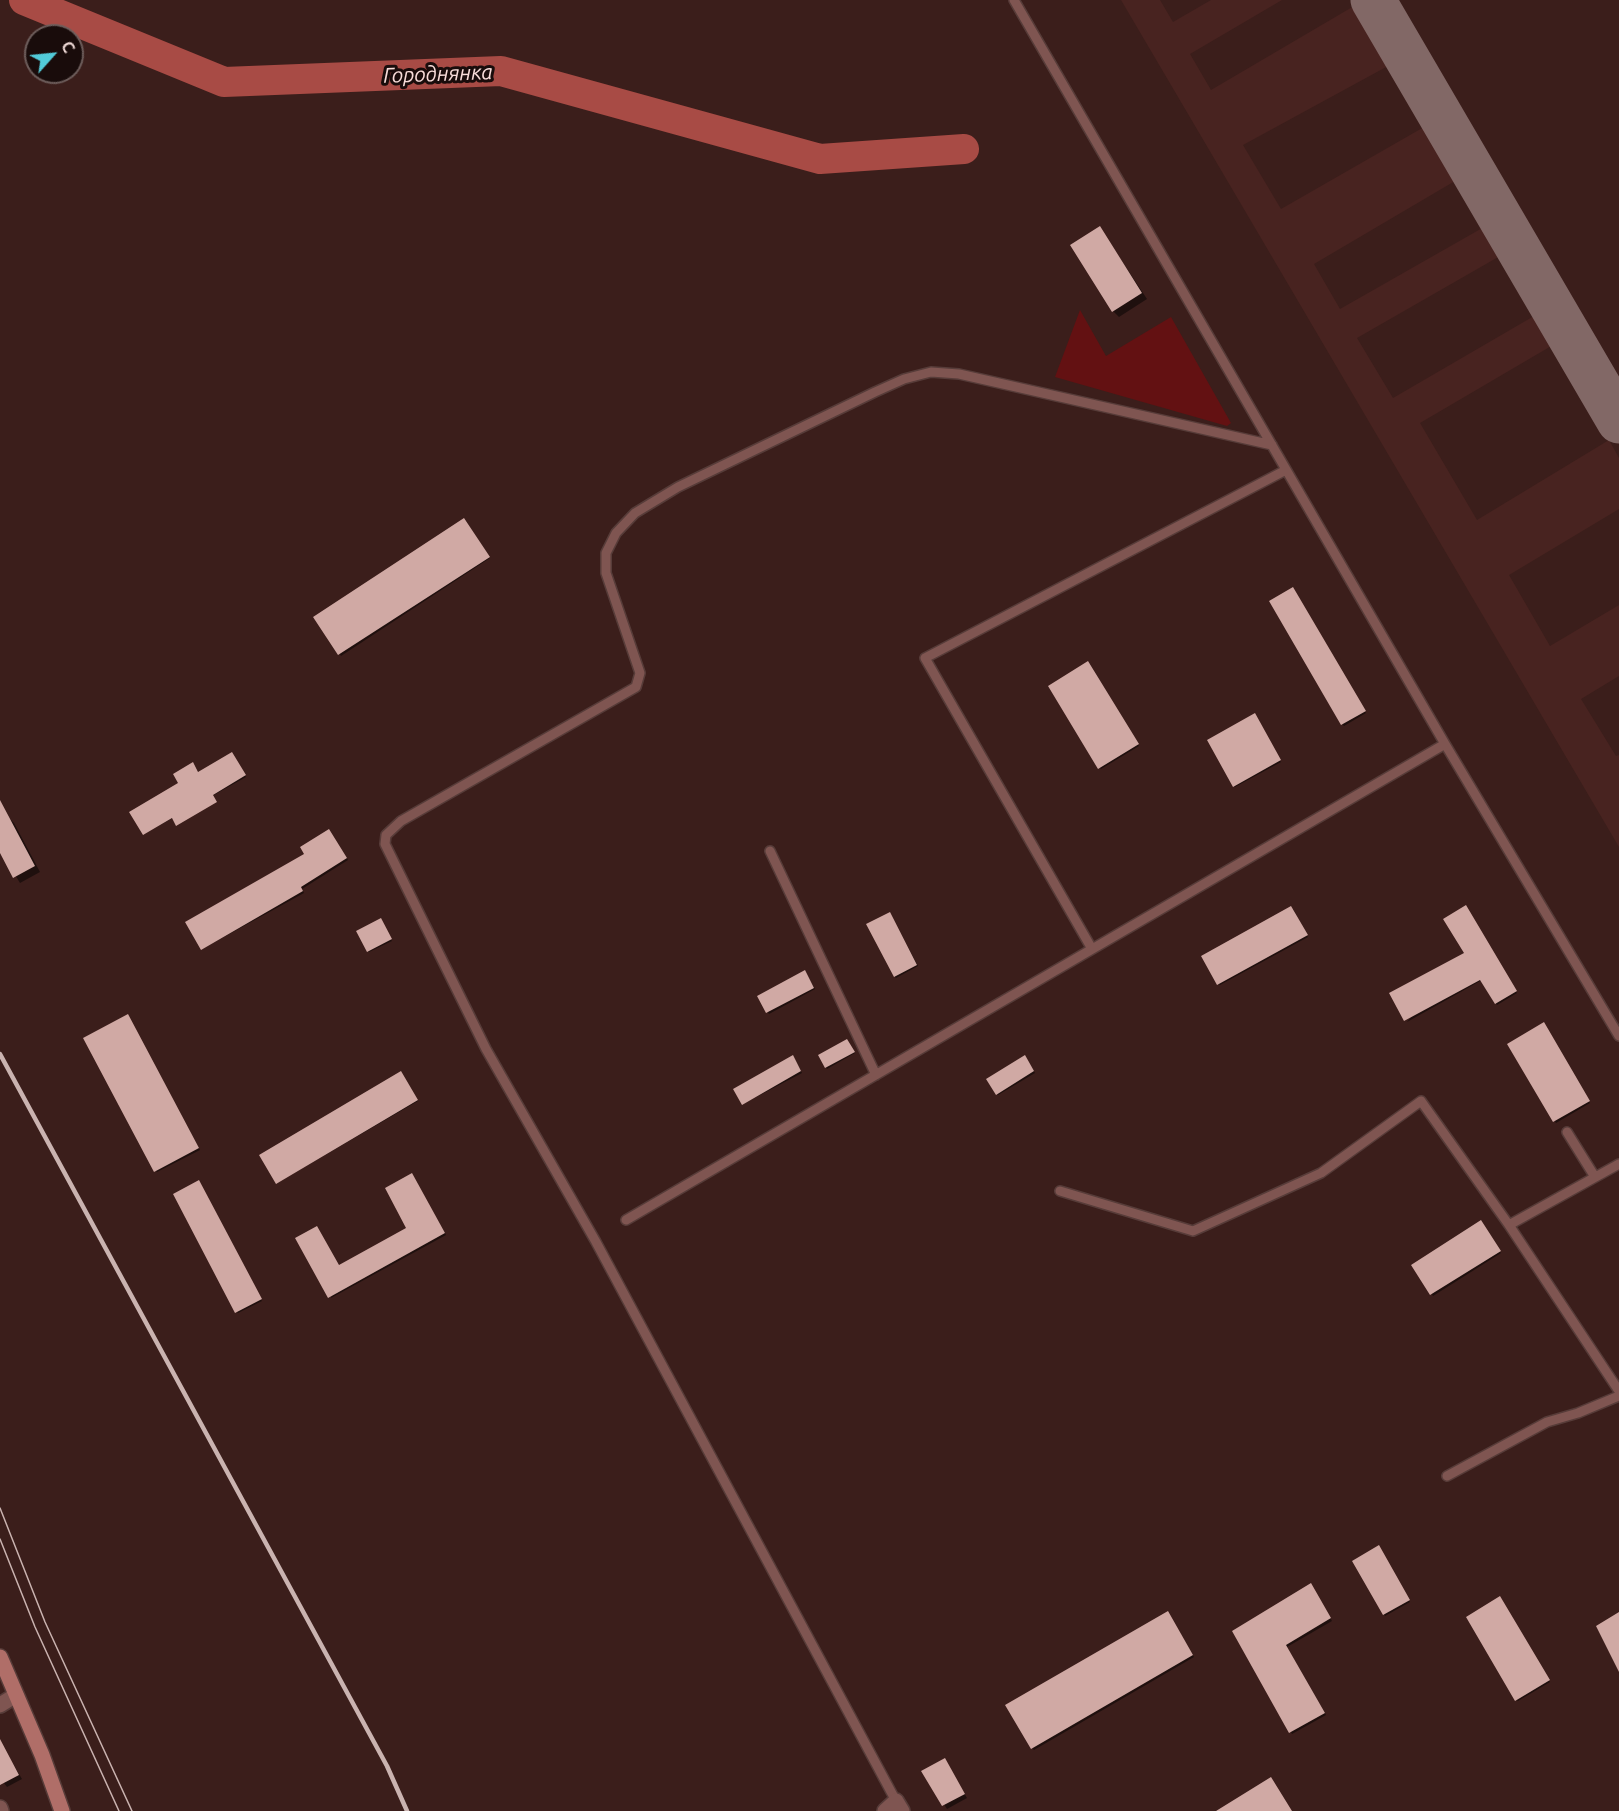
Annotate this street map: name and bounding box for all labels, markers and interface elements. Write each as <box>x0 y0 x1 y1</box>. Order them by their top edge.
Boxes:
north arrow <box>24 24 84 84</box>
text: С <box>58 38 79 55</box>
water label: Городнянка <box>383 59 493 89</box>

